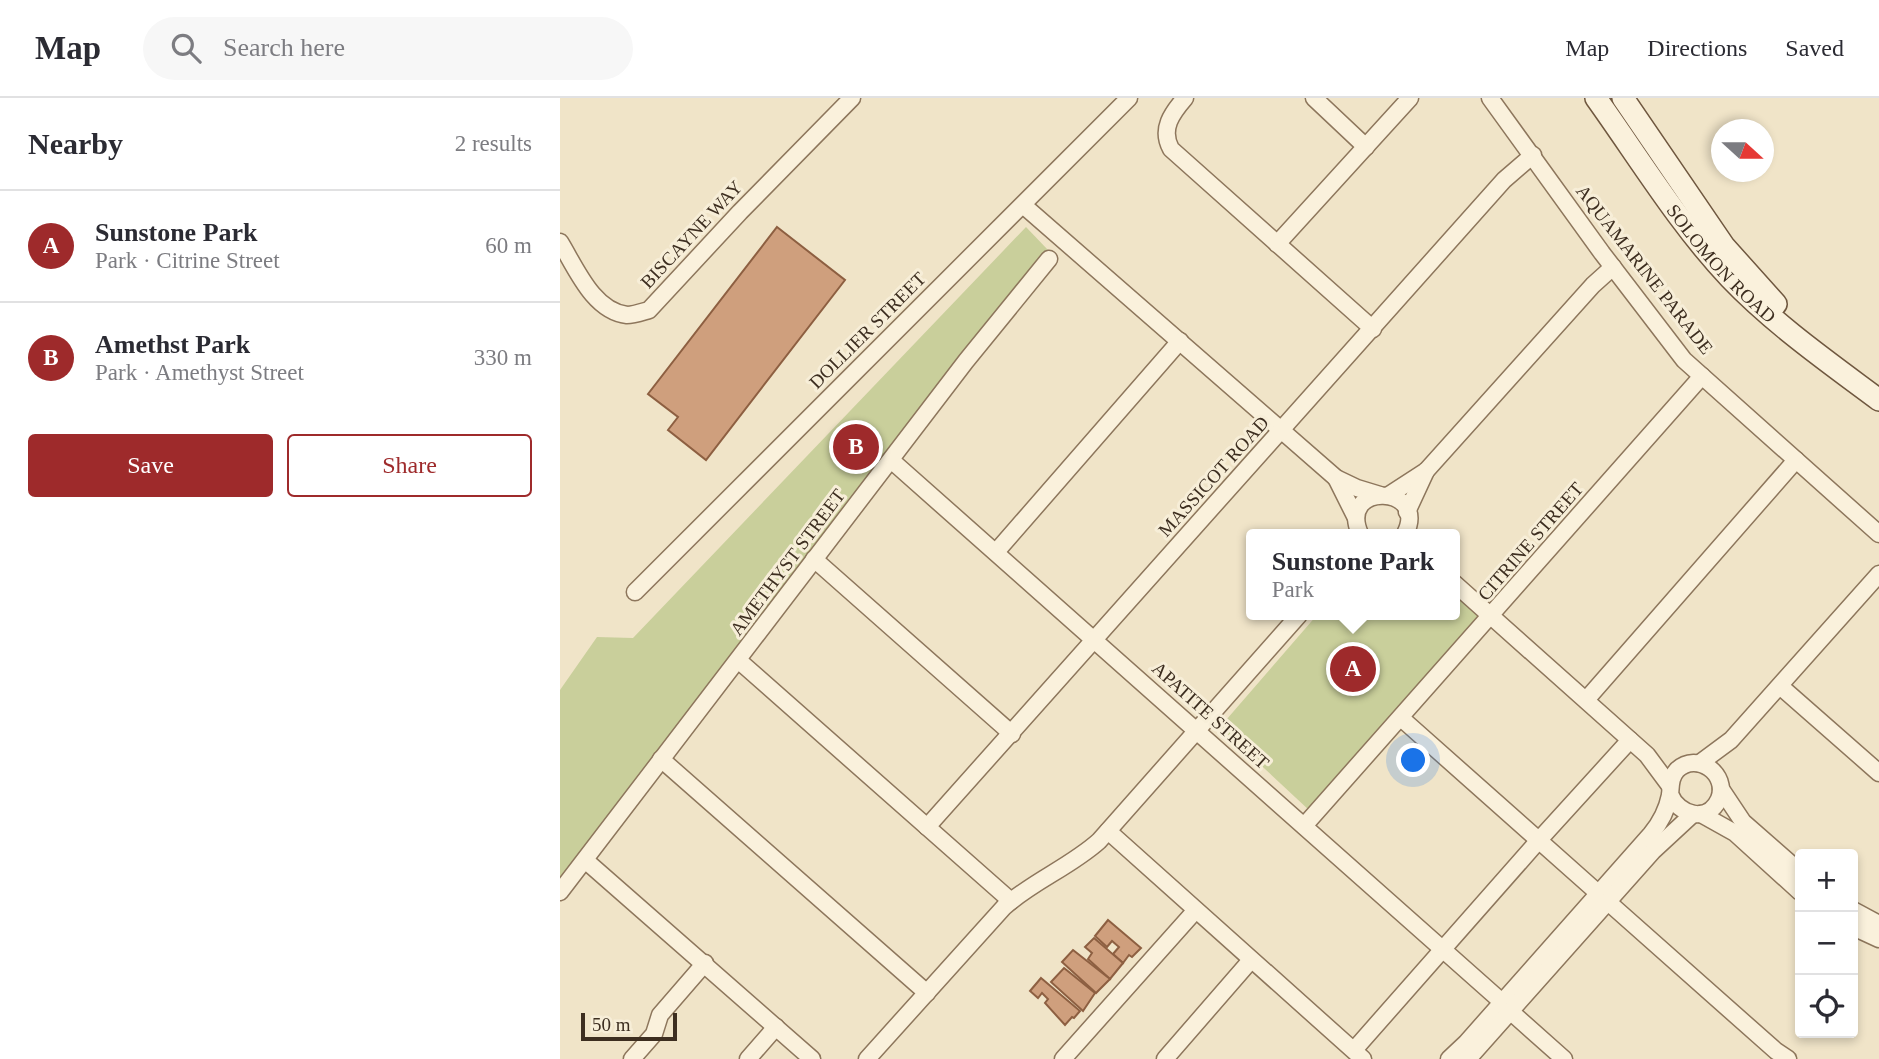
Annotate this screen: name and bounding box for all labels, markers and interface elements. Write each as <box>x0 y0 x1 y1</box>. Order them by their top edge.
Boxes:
search box <box>143 17 633 80</box>
icon: search <box>167 29 205 67</box>
text: Map <box>35 30 101 66</box>
text: Search here <box>223 33 345 62</box>
text: Map <box>1565 35 1609 61</box>
text: Directions <box>1647 35 1747 61</box>
text: Saved <box>1785 35 1844 61</box>
north arrow <box>1711 119 1774 182</box>
text: Nearby <box>28 127 123 160</box>
text: 2 results <box>455 131 532 156</box>
street label: BISCAYNE WAY <box>636 176 747 292</box>
street label: AQUAMARINE PARADE <box>1572 181 1717 358</box>
street label: SOLOMON ROAD <box>1662 200 1780 327</box>
text: Sunstone Park <box>95 218 258 247</box>
text: A <box>43 233 59 258</box>
text: 60 m <box>485 233 532 258</box>
text: Park · Citrine Street <box>95 248 280 273</box>
street label: DOLLIER STREET <box>805 268 930 393</box>
text: Amethst Park <box>95 330 250 359</box>
text: B <box>43 345 59 370</box>
text: 330 m <box>474 345 532 370</box>
text: Park · Amethyst Street <box>95 360 304 385</box>
street label: MASSICOT ROAD <box>1154 412 1273 541</box>
pin: B <box>833 421 879 473</box>
button: Save <box>28 434 273 497</box>
button: Share <box>287 434 532 497</box>
street label: CITRINE STREET <box>1473 478 1588 605</box>
street label: AMETHYST STREET <box>726 485 849 640</box>
popup <box>1246 529 1460 620</box>
text: Sunstone Park <box>1272 547 1434 576</box>
text: Park <box>1272 577 1314 602</box>
pin: A <box>1330 643 1376 695</box>
street label: APATITE STREET <box>1148 657 1274 774</box>
your location <box>1396 743 1430 777</box>
map controls <box>1795 849 1858 1038</box>
button: + <box>1795 849 1858 912</box>
button: − <box>1795 912 1858 975</box>
button: locate <box>1795 975 1858 1038</box>
scale bar <box>581 1010 677 1042</box>
text: 50 m <box>592 1014 631 1035</box>

